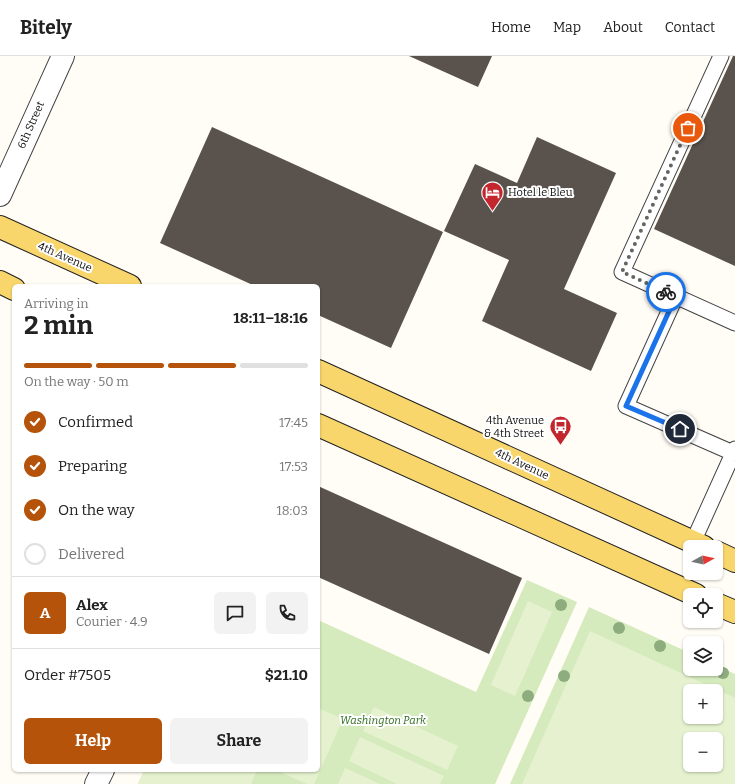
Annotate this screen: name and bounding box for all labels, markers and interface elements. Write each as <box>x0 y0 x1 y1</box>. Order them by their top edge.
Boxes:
text: Bitely <box>20 16 72 39</box>
text: Home <box>491 19 531 36</box>
text: Map <box>553 19 581 36</box>
text: About <box>603 19 643 36</box>
text: Contact <box>665 19 715 36</box>
street label: 6th Street <box>15 99 47 151</box>
pin <box>671 111 705 145</box>
icon: bag <box>677 117 699 139</box>
hotel icon: Hotel le Bleu <box>479 179 505 212</box>
place label: Hotel le Bleu <box>508 186 573 199</box>
street label: 4th Avenue <box>36 239 94 275</box>
courier <box>646 272 686 312</box>
icon: bike <box>655 281 677 303</box>
text: Arriving in <box>24 296 89 311</box>
text: 18:11–18:16 <box>233 309 308 327</box>
text: 2 min <box>24 310 93 341</box>
text: On the way · 50 m <box>24 374 129 389</box>
icon: check <box>24 411 46 433</box>
pin <box>663 412 697 446</box>
text: Confirmed <box>58 413 133 431</box>
bus stop icon: 4th Avenue & 4th Street <box>547 413 573 446</box>
place label: 4th Avenue & 4th Street <box>484 414 544 440</box>
text: 17:45 <box>279 415 308 430</box>
icon: home <box>669 418 691 440</box>
street label: 4th Avenue <box>493 446 551 482</box>
icon: check <box>24 455 46 477</box>
text: Preparing <box>58 457 127 475</box>
text: 17:53 <box>280 459 308 474</box>
icon: check <box>24 499 46 521</box>
text: On the way <box>58 501 135 519</box>
text: 18:03 <box>276 503 308 518</box>
north arrow <box>683 540 723 580</box>
map controls <box>683 540 723 772</box>
text: Delivered <box>58 545 125 563</box>
button: locate <box>683 588 723 628</box>
button: chat <box>214 592 256 634</box>
button: phone <box>266 592 308 634</box>
text: Alex <box>76 596 108 614</box>
text: A <box>40 604 50 622</box>
text: Courier · 4.9 <box>76 614 148 629</box>
button: layers <box>683 636 723 676</box>
text: Order #7505 <box>24 666 111 684</box>
text: $21.10 <box>265 666 308 684</box>
button: + <box>683 684 723 724</box>
park label: Washington Park <box>340 714 427 727</box>
button: Help <box>24 718 162 764</box>
button: Share <box>170 718 308 764</box>
button: − <box>683 732 723 772</box>

